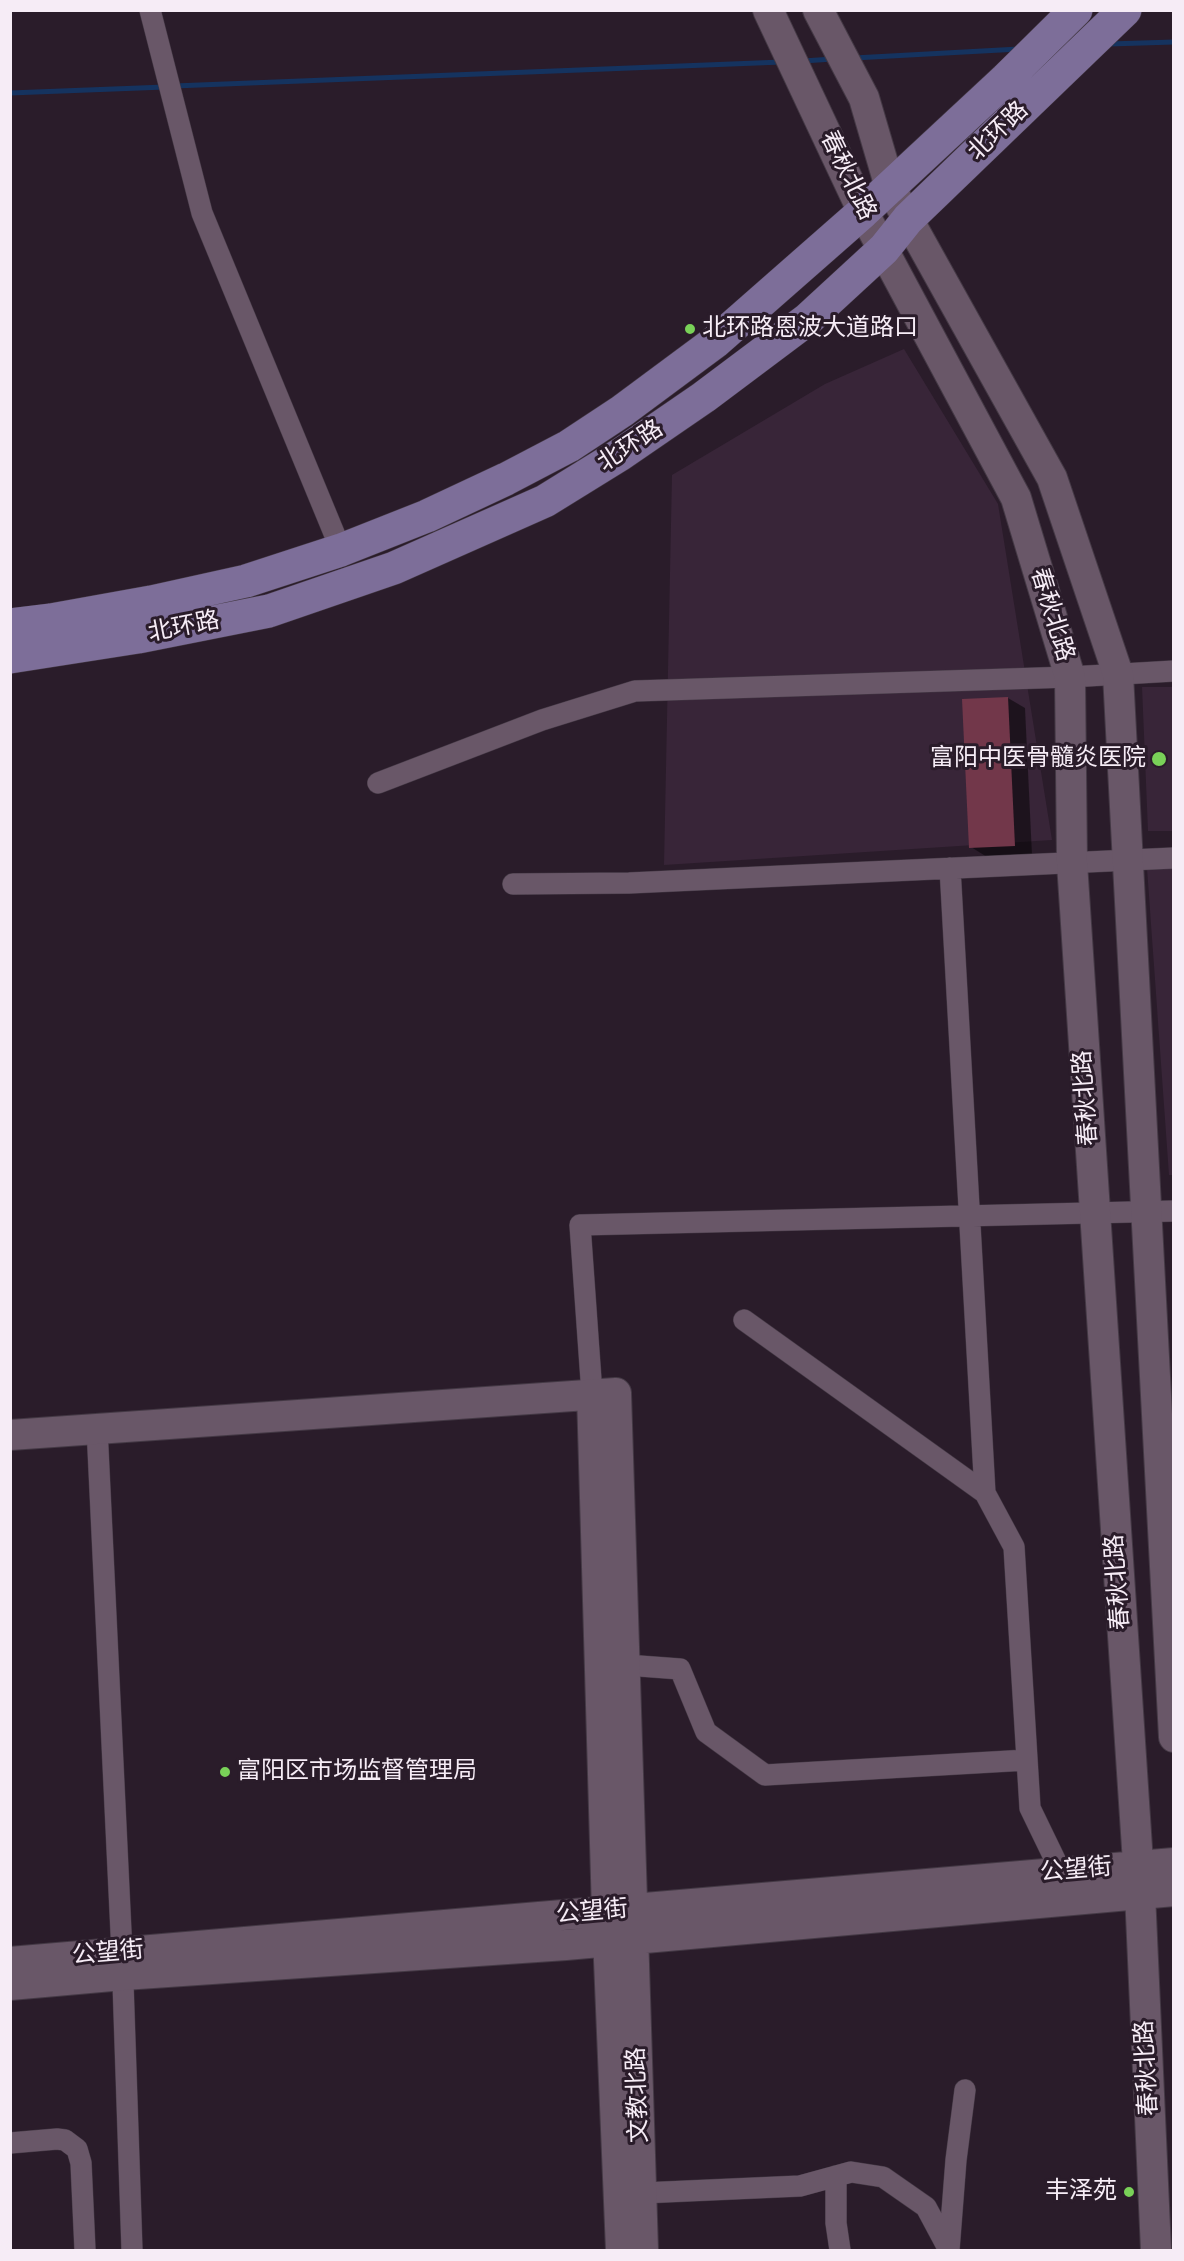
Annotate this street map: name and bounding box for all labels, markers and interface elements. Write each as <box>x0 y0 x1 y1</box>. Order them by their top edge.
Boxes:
street label: 北环路 <box>963 97 1035 167</box>
street label: 春秋北路 <box>813 127 881 225</box>
place label: 北环路恩波大道路口 <box>702 315 918 343</box>
marker: 北环路恩波大道路口 <box>683 322 697 336</box>
street label: 北环路 <box>593 415 669 479</box>
street label: 春秋北路 <box>1023 565 1079 665</box>
street label: 北环路 <box>146 607 222 649</box>
place label: 富阳中医骨髓炎医院 <box>930 745 1146 773</box>
marker: 富阳中医骨髓炎医院 <box>1150 750 1168 768</box>
street label: 春秋北路 <box>1069 1049 1105 1147</box>
street label: 春秋北路 <box>1101 1533 1137 1631</box>
place label: 富阳区市场监督管理局 <box>237 1758 477 1786</box>
marker: 富阳区市场监督管理局 <box>218 1765 232 1779</box>
street label: 公望街 <box>1039 1854 1113 1888</box>
street label: 公望街 <box>555 1896 629 1930</box>
street label: 公望街 <box>71 1937 145 1971</box>
street label: 春秋北路 <box>1131 2019 1165 2117</box>
street label: 文教北路 <box>623 2047 655 2143</box>
place label: 丰泽苑 <box>1045 2178 1117 2206</box>
marker: 丰泽苑 <box>1122 2185 1136 2199</box>

